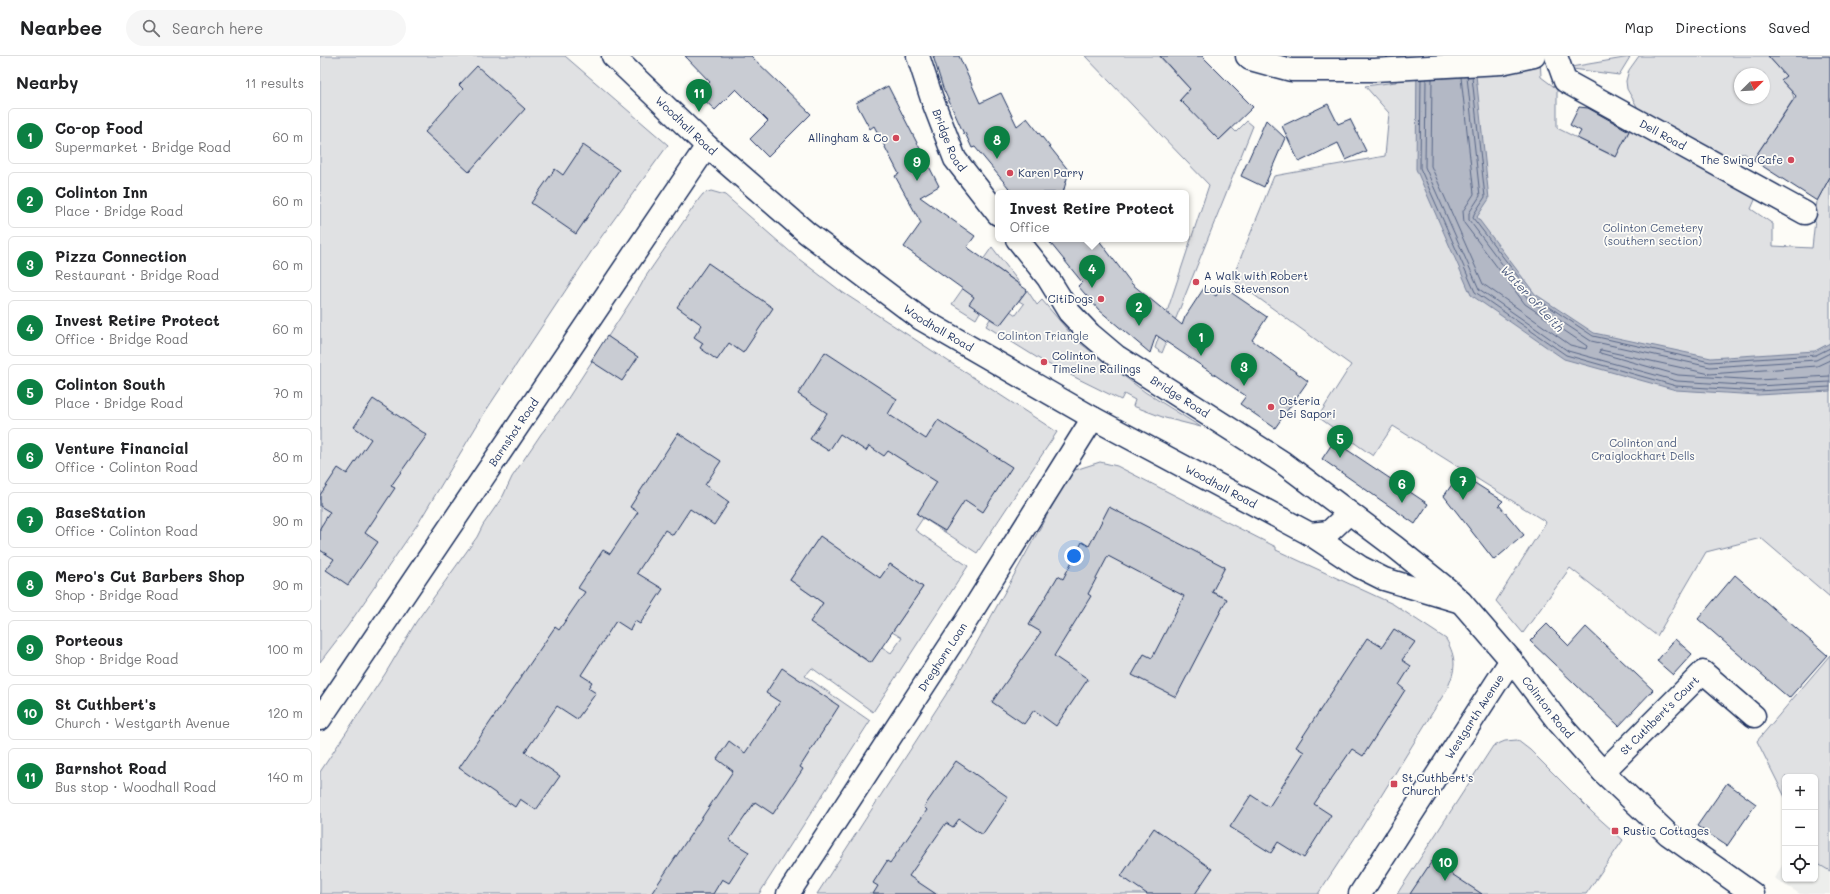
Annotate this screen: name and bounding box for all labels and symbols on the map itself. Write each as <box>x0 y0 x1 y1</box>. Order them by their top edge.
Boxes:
north arrow <box>1734 68 1770 104</box>
pin: 11 <box>686 79 712 112</box>
street label: Woodhall Road <box>652 93 720 158</box>
street label: Bridge Road <box>930 107 970 174</box>
street label: Dell Road <box>1637 115 1689 153</box>
pin: 8 <box>984 126 1010 159</box>
place label: Allingham & Co <box>808 130 888 145</box>
marker: Allingham & Co <box>891 133 901 143</box>
pin: 9 <box>904 148 930 181</box>
place label: The Swing Cafe <box>1700 152 1783 167</box>
marker: The Swing Cafe <box>1786 155 1796 165</box>
place label: Karen Parry <box>1018 165 1084 180</box>
marker: Karen Parry <box>1005 168 1015 178</box>
park label: Colinton Cemetery (southern section) <box>1603 220 1704 248</box>
pin: 4 <box>1079 255 1105 288</box>
water label: Water of Leith <box>1498 262 1568 335</box>
place label: A Walk with Robert Louis Stevenson <box>1204 268 1308 296</box>
marker: A Walk with Robert Louis Stevenson <box>1191 277 1201 287</box>
place label: CitiDogs <box>1048 291 1093 306</box>
pin: 2 <box>1126 293 1152 326</box>
marker: CitiDogs <box>1096 294 1106 304</box>
street label: Woodhall Road <box>901 300 976 355</box>
pin: 1 <box>1188 323 1214 356</box>
park label: Colinton Triangle <box>997 328 1089 343</box>
place label: Colinton Timeline Railings <box>1052 348 1141 376</box>
pin: 3 <box>1231 353 1257 386</box>
marker: Colinton Timeline Railings <box>1039 357 1049 367</box>
street label: Bridge Road <box>1148 372 1212 421</box>
place label: Osteria Dei Sapori <box>1279 393 1336 421</box>
street label: Barnshot Road <box>485 395 542 469</box>
marker: Osteria Dei Sapori <box>1266 402 1276 412</box>
pin: 5 <box>1327 425 1353 458</box>
park label: Colinton and Craiglockhart Dells <box>1591 435 1695 463</box>
street label: Woodhall Road <box>1183 461 1260 511</box>
pin: 7 <box>1450 467 1476 500</box>
pin: 6 <box>1389 470 1415 503</box>
your location <box>1064 546 1084 566</box>
street label: Dreghorn Loan <box>914 619 970 694</box>
street label: Westgarth Avenue <box>1441 671 1507 762</box>
street label: St Cuthbert's Court <box>1616 672 1702 758</box>
street label: Colinton Road <box>1519 673 1577 741</box>
place label: St Cuthbert's Church <box>1402 770 1473 798</box>
marker: St Cuthbert's Church <box>1389 779 1399 789</box>
place label: Rustic Cottages <box>1623 823 1709 838</box>
marker: Rustic Cottages <box>1610 826 1620 836</box>
pin: 10 <box>1432 848 1458 881</box>

